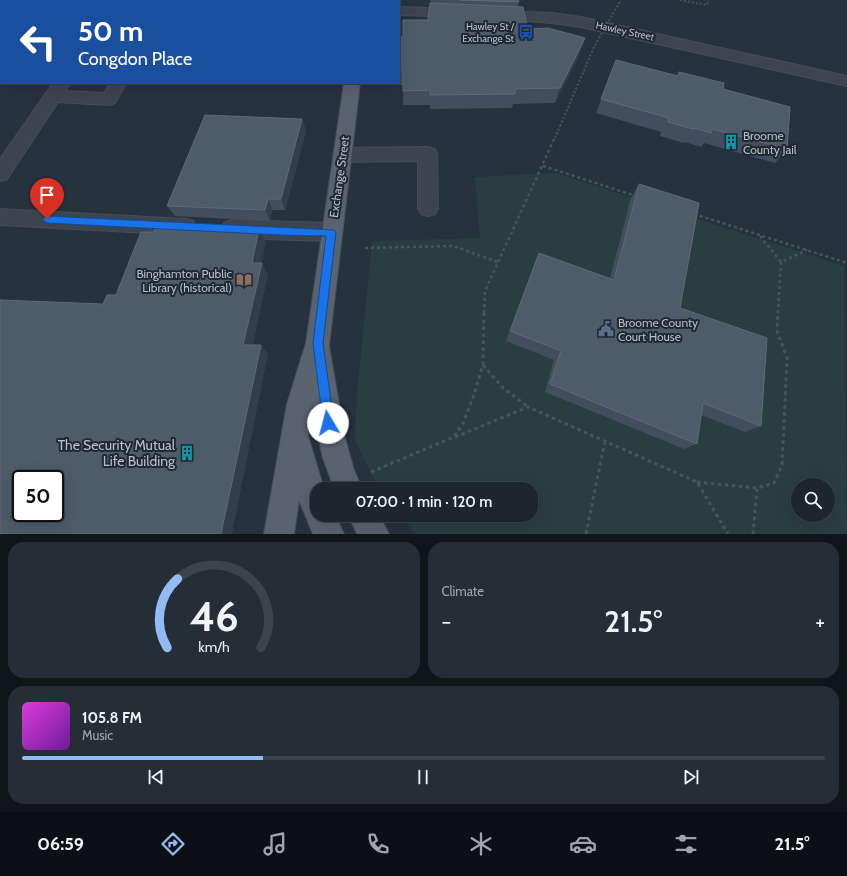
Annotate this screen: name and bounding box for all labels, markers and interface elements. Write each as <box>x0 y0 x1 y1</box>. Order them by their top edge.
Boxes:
text: 50 m <box>78 14 143 48</box>
icon: left <box>12 16 64 68</box>
street label: Hawley Street <box>595 18 656 44</box>
place label: Hawley St / Exchange St <box>462 20 515 45</box>
bus stop icon: Hawley St / Exchange St <box>517 23 535 41</box>
text: Congdon Place <box>78 48 192 70</box>
place label: Broome County Jail <box>743 128 797 157</box>
building icon: Broome County Jail <box>722 133 740 151</box>
street label: Exchange Street <box>326 135 352 219</box>
pin <box>30 178 64 219</box>
icon: arrive <box>36 184 58 206</box>
place label: Binghamton Public Library (historical) <box>136 266 233 295</box>
library icon: Binghamton Public Library (historical) <box>235 271 253 289</box>
place label: Broome County Court House <box>618 315 698 344</box>
public building icon: Broome County Court House <box>597 320 615 338</box>
position arrow <box>307 402 349 444</box>
place label: The Security Mutual Life Building <box>58 436 176 470</box>
building icon: The Security Mutual Life Building <box>178 444 196 462</box>
speed limit sign: 50 <box>12 470 64 522</box>
map controls <box>791 478 835 522</box>
button: search <box>791 478 835 522</box>
text: 07:00 · 1 min · 120 m <box>356 493 492 511</box>
text: Climate <box>442 583 484 599</box>
text: 46 <box>189 591 238 641</box>
text: 21.5° <box>604 603 662 640</box>
text: − <box>442 608 451 635</box>
text: + <box>815 608 825 635</box>
text: km/h <box>198 638 229 656</box>
text: 105.8 FM <box>82 709 142 727</box>
text: Music <box>82 727 113 743</box>
icon: previous <box>145 766 167 788</box>
icon: pause <box>412 766 434 788</box>
icon: next <box>680 766 702 788</box>
icon: directions <box>159 830 187 858</box>
icon: music <box>261 830 289 858</box>
icon: phone <box>364 830 392 858</box>
icon: climate <box>467 830 495 858</box>
icon: car <box>569 830 597 858</box>
icon: filters <box>672 830 700 858</box>
text: 06:59 <box>37 833 84 855</box>
text: 21.5° <box>775 833 810 855</box>

